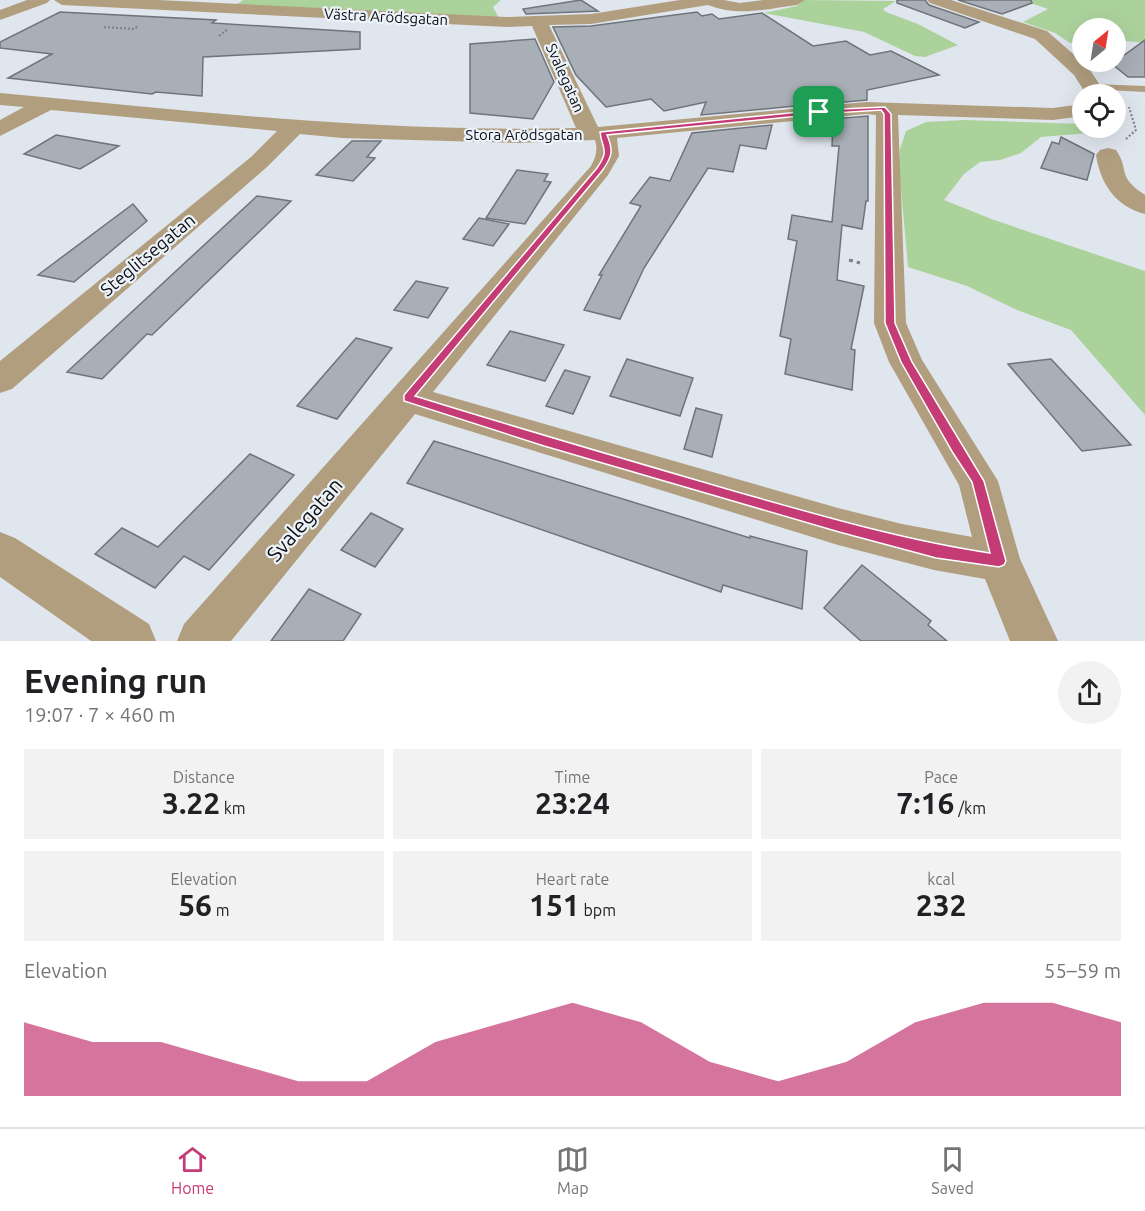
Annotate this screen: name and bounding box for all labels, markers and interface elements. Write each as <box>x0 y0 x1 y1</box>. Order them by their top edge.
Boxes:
street label: Västra Arödsgatan <box>324 5 448 28</box>
north arrow <box>1072 18 1126 72</box>
map controls <box>1072 18 1126 138</box>
street label: Svalegatan <box>543 41 588 115</box>
button: locate <box>1072 84 1126 138</box>
pin <box>793 86 844 137</box>
icon: arrive <box>802 95 835 128</box>
street label: Stora Arödsgatan <box>465 126 583 143</box>
street label: Steglitsegatan <box>96 209 199 299</box>
street label: Svalegatan <box>261 473 347 566</box>
button: share <box>1058 661 1121 724</box>
text: Evening run <box>24 662 207 699</box>
text: 19:07 · 7 × 460 m <box>24 703 176 726</box>
text: Distance <box>173 768 235 786</box>
text: Time <box>555 768 590 786</box>
text: Pace <box>924 768 958 786</box>
text: 3.22 <box>162 786 220 820</box>
text: 23:24 <box>535 786 610 820</box>
text: 7:16 <box>896 786 954 820</box>
text: km <box>220 799 246 817</box>
text: /km <box>954 799 986 817</box>
text: Elevation <box>170 870 237 888</box>
text: Heart rate <box>536 870 609 888</box>
text: kcal <box>927 870 955 888</box>
text: 56 <box>178 888 212 922</box>
text: 151 <box>529 888 580 922</box>
text: 232 <box>916 888 967 922</box>
text: m <box>212 901 229 919</box>
text: bpm <box>580 901 616 919</box>
text: Elevation <box>24 959 107 982</box>
text: 55–59 m <box>1044 959 1121 982</box>
tab: Home <box>171 1143 214 1197</box>
tab: Map <box>556 1143 589 1197</box>
tab: Saved <box>931 1143 974 1197</box>

